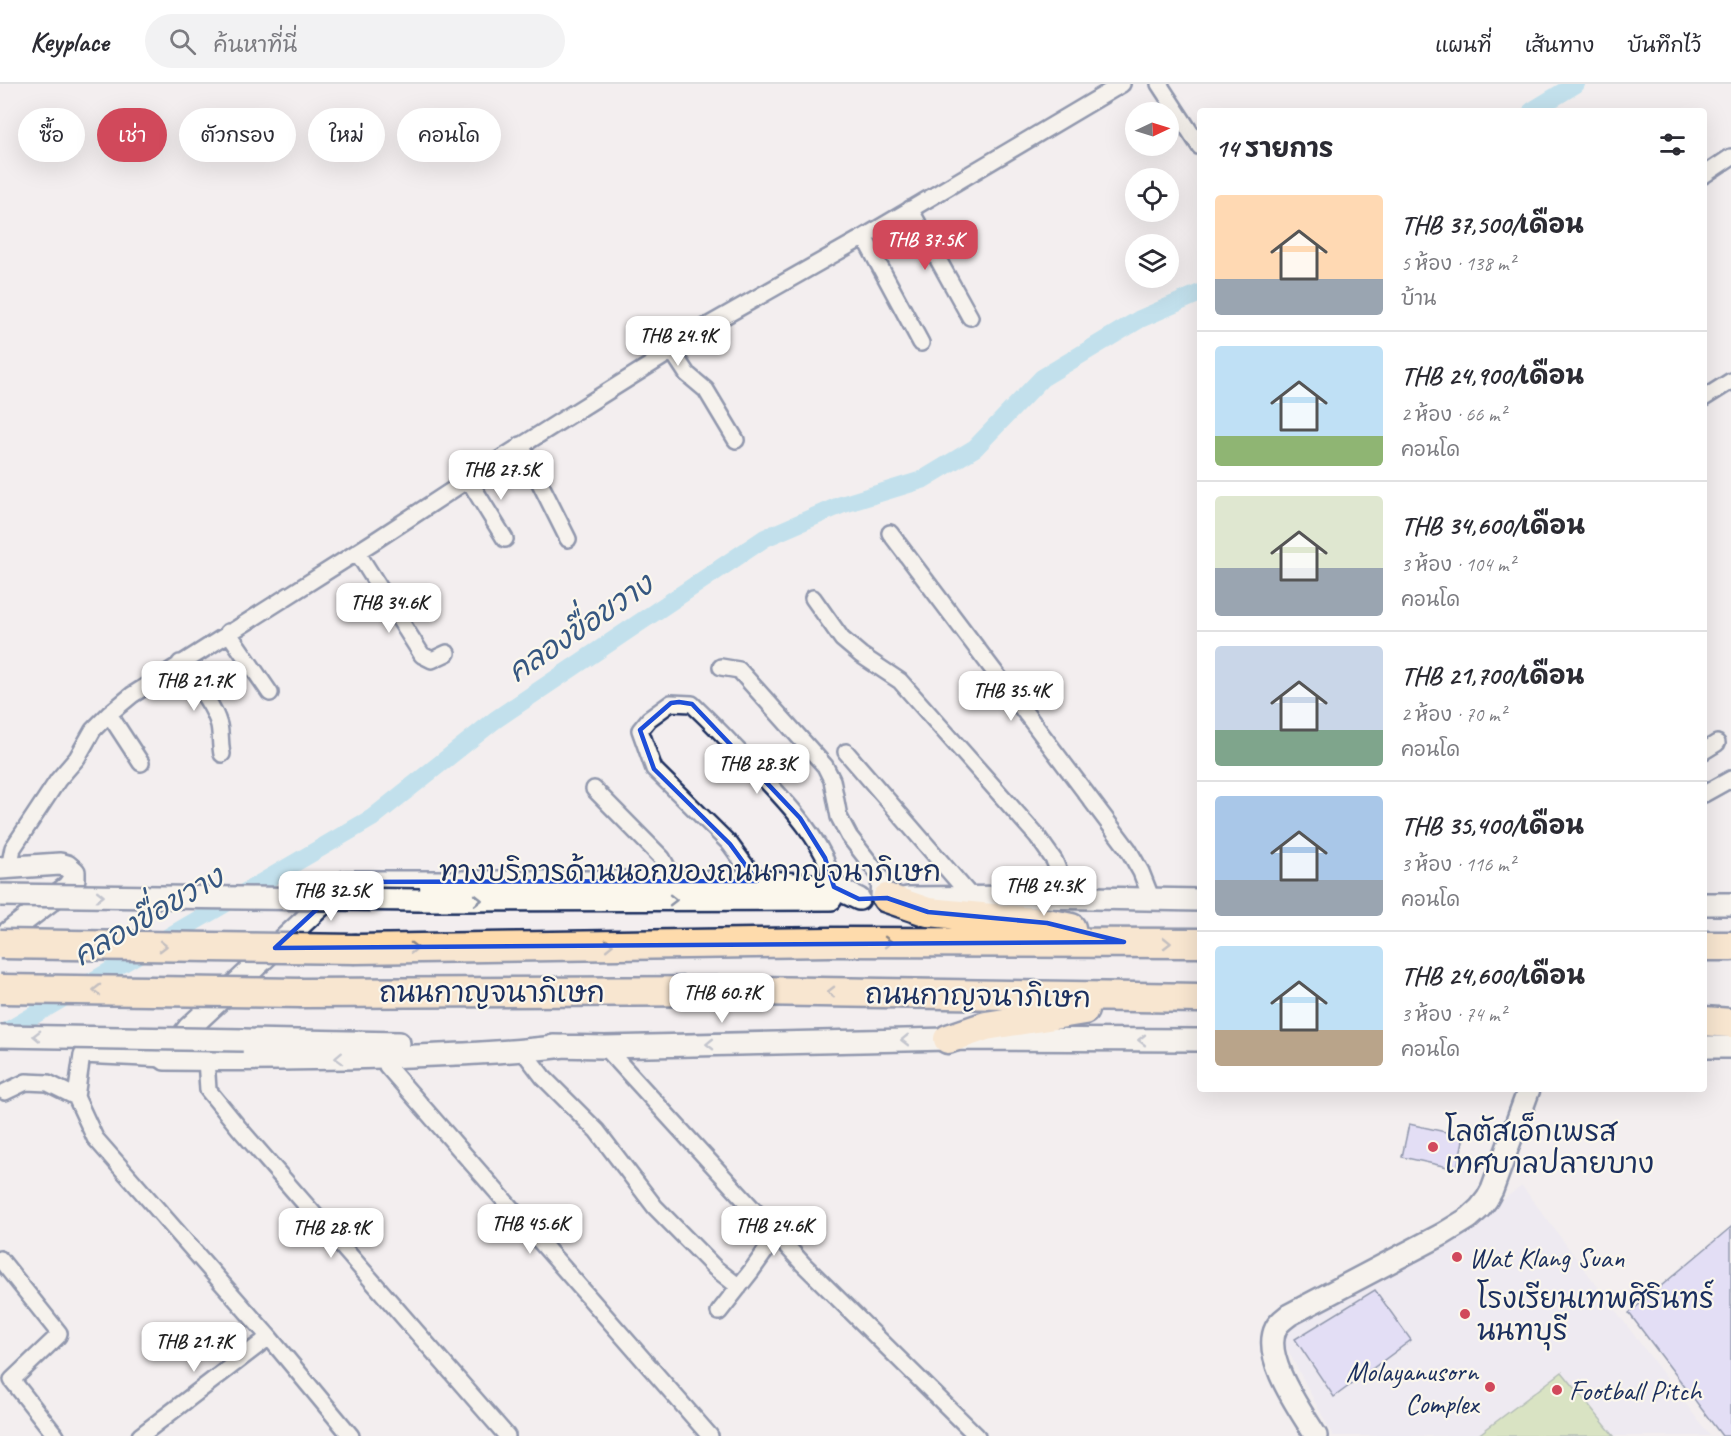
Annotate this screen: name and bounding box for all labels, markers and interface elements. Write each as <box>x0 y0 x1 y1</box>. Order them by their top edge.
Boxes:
search box <box>145 14 565 68</box>
text: Keyplace <box>30 24 109 59</box>
icon: search <box>166 25 199 58</box>
text: ค้นหาที่นี่ <box>214 31 297 59</box>
text: แผนที่ <box>1435 32 1492 58</box>
text: เส้นทาง <box>1525 32 1594 58</box>
text: บันทึกไว้ <box>1627 32 1701 58</box>
north arrow <box>1125 102 1179 156</box>
map controls <box>1125 102 1179 288</box>
chip: ซื้อ <box>18 108 85 162</box>
chip: เช่า <box>97 108 167 162</box>
chip: ตัวกรอง <box>179 108 296 162</box>
chip: ใหม่ <box>308 108 385 162</box>
chip: คอนโด <box>397 108 501 162</box>
icon: filters <box>1656 128 1689 161</box>
text: 14 รายการ <box>1215 132 1333 165</box>
button: locate <box>1125 168 1179 222</box>
text: THB 37,500/เดือน <box>1401 208 1584 241</box>
icon: home <box>1263 219 1335 291</box>
pin: THB 37.5K <box>856 220 994 271</box>
text: THB 37.5K <box>887 227 963 252</box>
button: layers <box>1125 234 1179 288</box>
text: 5 ห้อง · 138 m² <box>1401 251 1515 276</box>
text: บ้าน <box>1401 286 1436 311</box>
pin: THB 24.9K <box>609 316 747 367</box>
text: THB 24.9K <box>640 323 716 348</box>
text: THB 24,900/เดือน <box>1401 359 1584 392</box>
icon: home <box>1263 370 1335 442</box>
text: 2 ห้อง · 66 m² <box>1401 402 1506 427</box>
text: คอนโด <box>1401 437 1460 462</box>
pin: THB 27.5K <box>432 450 570 501</box>
text: THB 27.5K <box>463 457 539 482</box>
text: THB 34,600/เดือน <box>1401 509 1585 542</box>
icon: home <box>1263 520 1335 592</box>
text: 3 ห้อง · 104 m² <box>1401 552 1515 577</box>
water label: คลองขื่อขวาง <box>495 556 662 691</box>
pin: THB 34.6K <box>320 583 458 634</box>
text: คอนโด <box>1401 587 1460 612</box>
text: THB 34.6K <box>350 590 428 615</box>
text: THB 21,700/เดือน <box>1401 659 1584 692</box>
pin: THB 21.7K <box>125 661 263 712</box>
text: THB 21.7K <box>156 668 232 693</box>
icon: home <box>1263 670 1335 742</box>
pin: THB 35.4K <box>942 671 1080 722</box>
text: THB 35.4K <box>973 678 1049 703</box>
text: 2 ห้อง · 70 m² <box>1401 702 1506 727</box>
text: คอนโด <box>1401 737 1460 762</box>
pin: THB 28.3K <box>688 744 826 795</box>
text: THB 28.3K <box>719 751 796 776</box>
text: THB 35,400/เดือน <box>1401 809 1584 842</box>
icon: home <box>1263 820 1335 892</box>
water label: คลองขื่อขวาง <box>61 848 232 974</box>
text: 3 ห้อง · 116 m² <box>1401 852 1515 877</box>
street label: ทางบริการด้านนอกของถนนกาญจนาภิเษก <box>439 853 941 889</box>
pin: THB 24.3K <box>975 866 1113 917</box>
pin: THB 32.5K <box>262 871 400 922</box>
text: THB 24.3K <box>1006 873 1083 898</box>
text: THB 32.5K <box>293 878 369 903</box>
text: คอนโด <box>1401 887 1460 912</box>
one-way arrow <box>96 890 105 902</box>
one-way arrow <box>474 894 483 906</box>
one-way arrow <box>669 894 678 906</box>
one-way arrow <box>884 936 893 948</box>
one-way arrow <box>1163 937 1172 949</box>
one-way arrow <box>605 939 614 952</box>
one-way arrow <box>159 940 168 953</box>
one-way arrow <box>410 942 419 955</box>
text: THB 24,600/เดือน <box>1401 959 1585 992</box>
icon: home <box>1263 970 1335 1042</box>
pin: THB 60.7K <box>653 973 791 1024</box>
street label: ถนนกาญจนาภิเษก <box>379 975 605 1010</box>
street label: ถนนกาญจนาภิเษก <box>865 976 1091 1015</box>
text: THB 60.7K <box>683 980 761 1005</box>
one-way arrow <box>92 984 101 996</box>
one-way arrow <box>827 986 836 998</box>
text: 3 ห้อง · 74 m² <box>1401 1002 1506 1027</box>
one-way arrow <box>33 1030 42 1042</box>
one-way arrow <box>900 1034 909 1046</box>
one-way arrow <box>1137 1034 1146 1046</box>
text: คอนโด <box>1401 1037 1460 1062</box>
one-way arrow <box>705 1038 714 1051</box>
one-way arrow <box>334 1052 343 1065</box>
place label: โลตัสเอ็กเพรส เทศบาลปลายบาง <box>1445 1112 1654 1181</box>
marker: โลตัสเอ็กเพรส เทศบาลปลายบาง <box>1426 1140 1440 1154</box>
pin: THB 45.6K <box>461 1204 599 1255</box>
pin: THB 24.6K <box>705 1206 843 1257</box>
pin: THB 28.9K <box>262 1208 400 1259</box>
text: THB 45.6K <box>491 1211 569 1236</box>
text: THB 24.6K <box>735 1213 813 1238</box>
text: THB 28.9K <box>293 1215 369 1240</box>
place label: Wat Klang Suan <box>1469 1240 1625 1275</box>
marker: Wat Klang Suan <box>1450 1250 1464 1264</box>
place label: โรงเรียนเทพศิรินทร์ นนทบุรี <box>1477 1279 1714 1351</box>
marker: โรงเรียนเทพศิรินทร์ นนทบุรี <box>1458 1307 1472 1321</box>
pin: THB 21.7K <box>125 1322 263 1373</box>
text: THB 21.7K <box>156 1329 232 1354</box>
place label: Molayanusorn Complex <box>1346 1354 1480 1421</box>
place label: Football Pitch <box>1569 1373 1703 1408</box>
marker: Molayanusorn Complex <box>1483 1380 1497 1394</box>
marker: Football Pitch <box>1550 1383 1564 1397</box>

